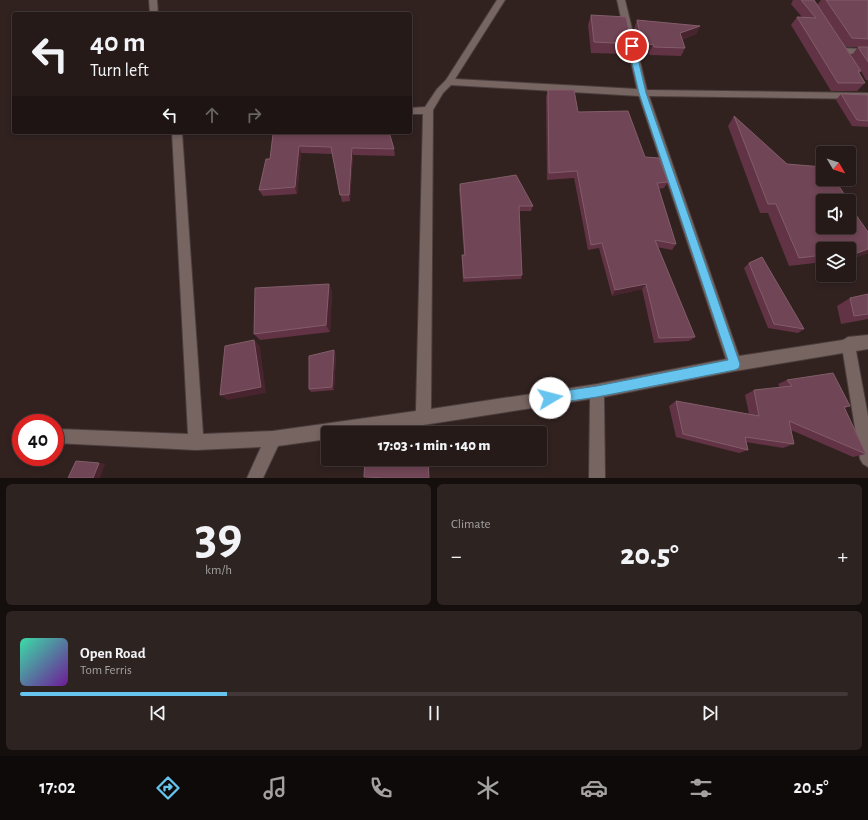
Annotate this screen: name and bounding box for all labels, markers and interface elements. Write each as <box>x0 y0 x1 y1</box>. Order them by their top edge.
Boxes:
icon: left <box>24 28 76 80</box>
text: 40 m <box>90 29 146 57</box>
pin <box>615 29 649 63</box>
icon: arrive <box>621 35 643 57</box>
text: Turn left <box>90 62 149 80</box>
icon: left <box>159 104 181 126</box>
icon: ahead <box>201 104 223 126</box>
icon: right <box>243 104 265 126</box>
north arrow <box>816 146 856 186</box>
map controls <box>816 146 856 282</box>
button: sound <box>816 194 856 234</box>
button: layers <box>816 242 856 282</box>
position arrow <box>529 377 571 419</box>
speed limit sign: 40 <box>12 414 64 466</box>
text: 17:03 · 1 min · 140 m <box>378 438 490 453</box>
text: 39 <box>195 511 242 563</box>
text: Climate <box>451 518 490 531</box>
text: 20.5° <box>620 540 679 570</box>
text: − <box>451 545 462 567</box>
text: + <box>837 545 848 567</box>
text: km/h <box>205 564 232 577</box>
text: Open Road <box>80 646 146 661</box>
text: Tom Ferris <box>80 664 132 677</box>
icon: previous <box>147 702 169 724</box>
icon: pause <box>423 702 445 724</box>
icon: next <box>699 702 721 724</box>
icon: directions <box>154 774 182 802</box>
icon: music <box>261 774 289 802</box>
icon: phone <box>367 774 395 802</box>
icon: climate <box>474 774 502 802</box>
icon: car <box>580 774 608 802</box>
icon: filters <box>687 774 715 802</box>
text: 17:02 <box>39 779 76 797</box>
text: 20.5° <box>794 779 829 797</box>

